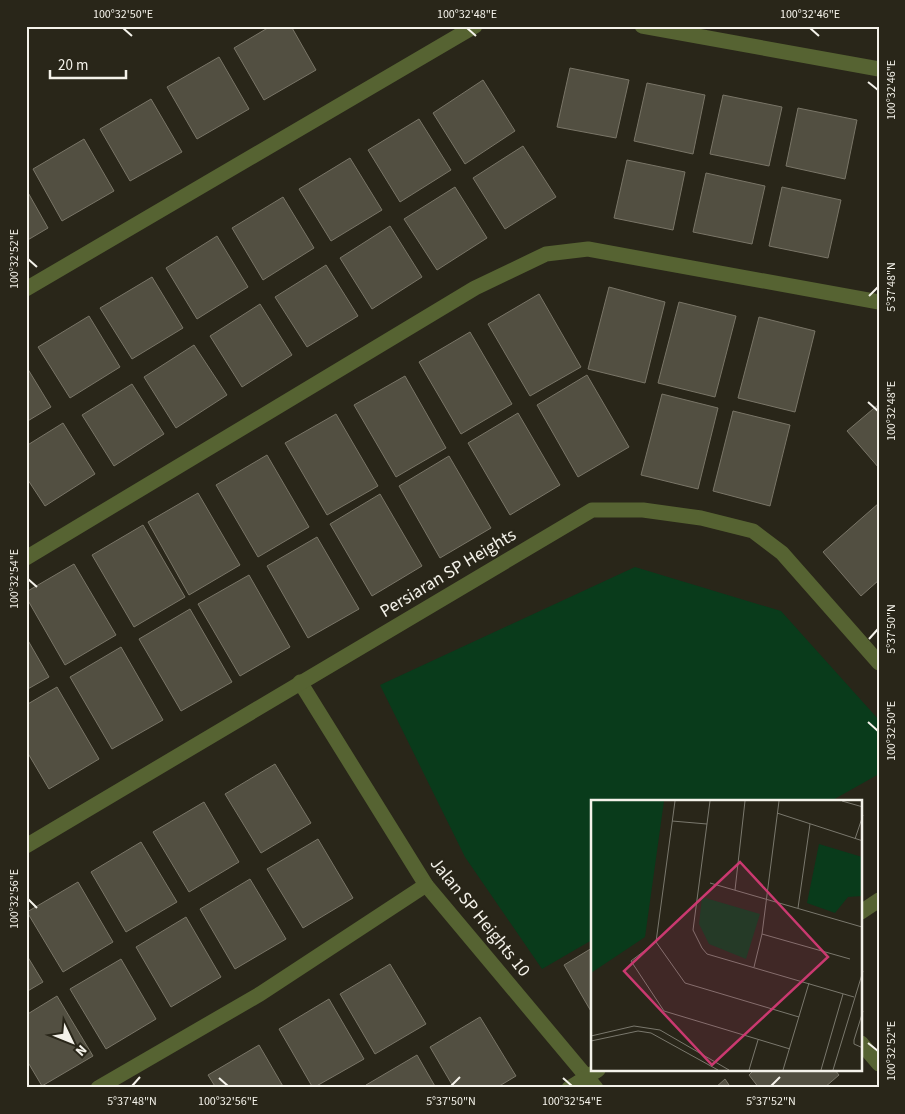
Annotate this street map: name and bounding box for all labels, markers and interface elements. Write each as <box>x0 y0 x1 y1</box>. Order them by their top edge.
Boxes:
text: 100°32'50"E <box>93 6 153 23</box>
text: 100°32'48"E <box>437 6 497 23</box>
text: 100°32'46"E <box>780 6 840 23</box>
scale bar <box>50 48 126 80</box>
text: 20 m <box>58 55 88 76</box>
text: 100°32'46"E <box>883 60 900 120</box>
text: 100°32'52"E <box>6 229 23 289</box>
text: 5°37'48"N <box>883 262 900 312</box>
text: 100°32'48"E <box>883 381 900 441</box>
street label: Persiaran SP Heights <box>375 522 521 624</box>
text: 100°32'54"E <box>6 549 23 609</box>
text: 5°37'50"N <box>883 604 900 654</box>
text: 100°32'50"E <box>883 701 900 761</box>
inset map <box>591 800 862 1072</box>
street label: Jalan SP Heights 10 <box>424 852 536 982</box>
text: 100°32'56"E <box>6 869 23 929</box>
north arrow <box>48 1016 98 1066</box>
text: 100°32'52"E <box>883 1021 900 1081</box>
text: N <box>70 1040 91 1060</box>
text: 5°37'48"N <box>107 1093 157 1110</box>
text: 100°32'56"E <box>198 1093 258 1110</box>
text: 5°37'50"N <box>426 1093 476 1110</box>
text: 100°32'54"E <box>542 1093 602 1110</box>
text: 5°37'52"N <box>746 1093 796 1110</box>

